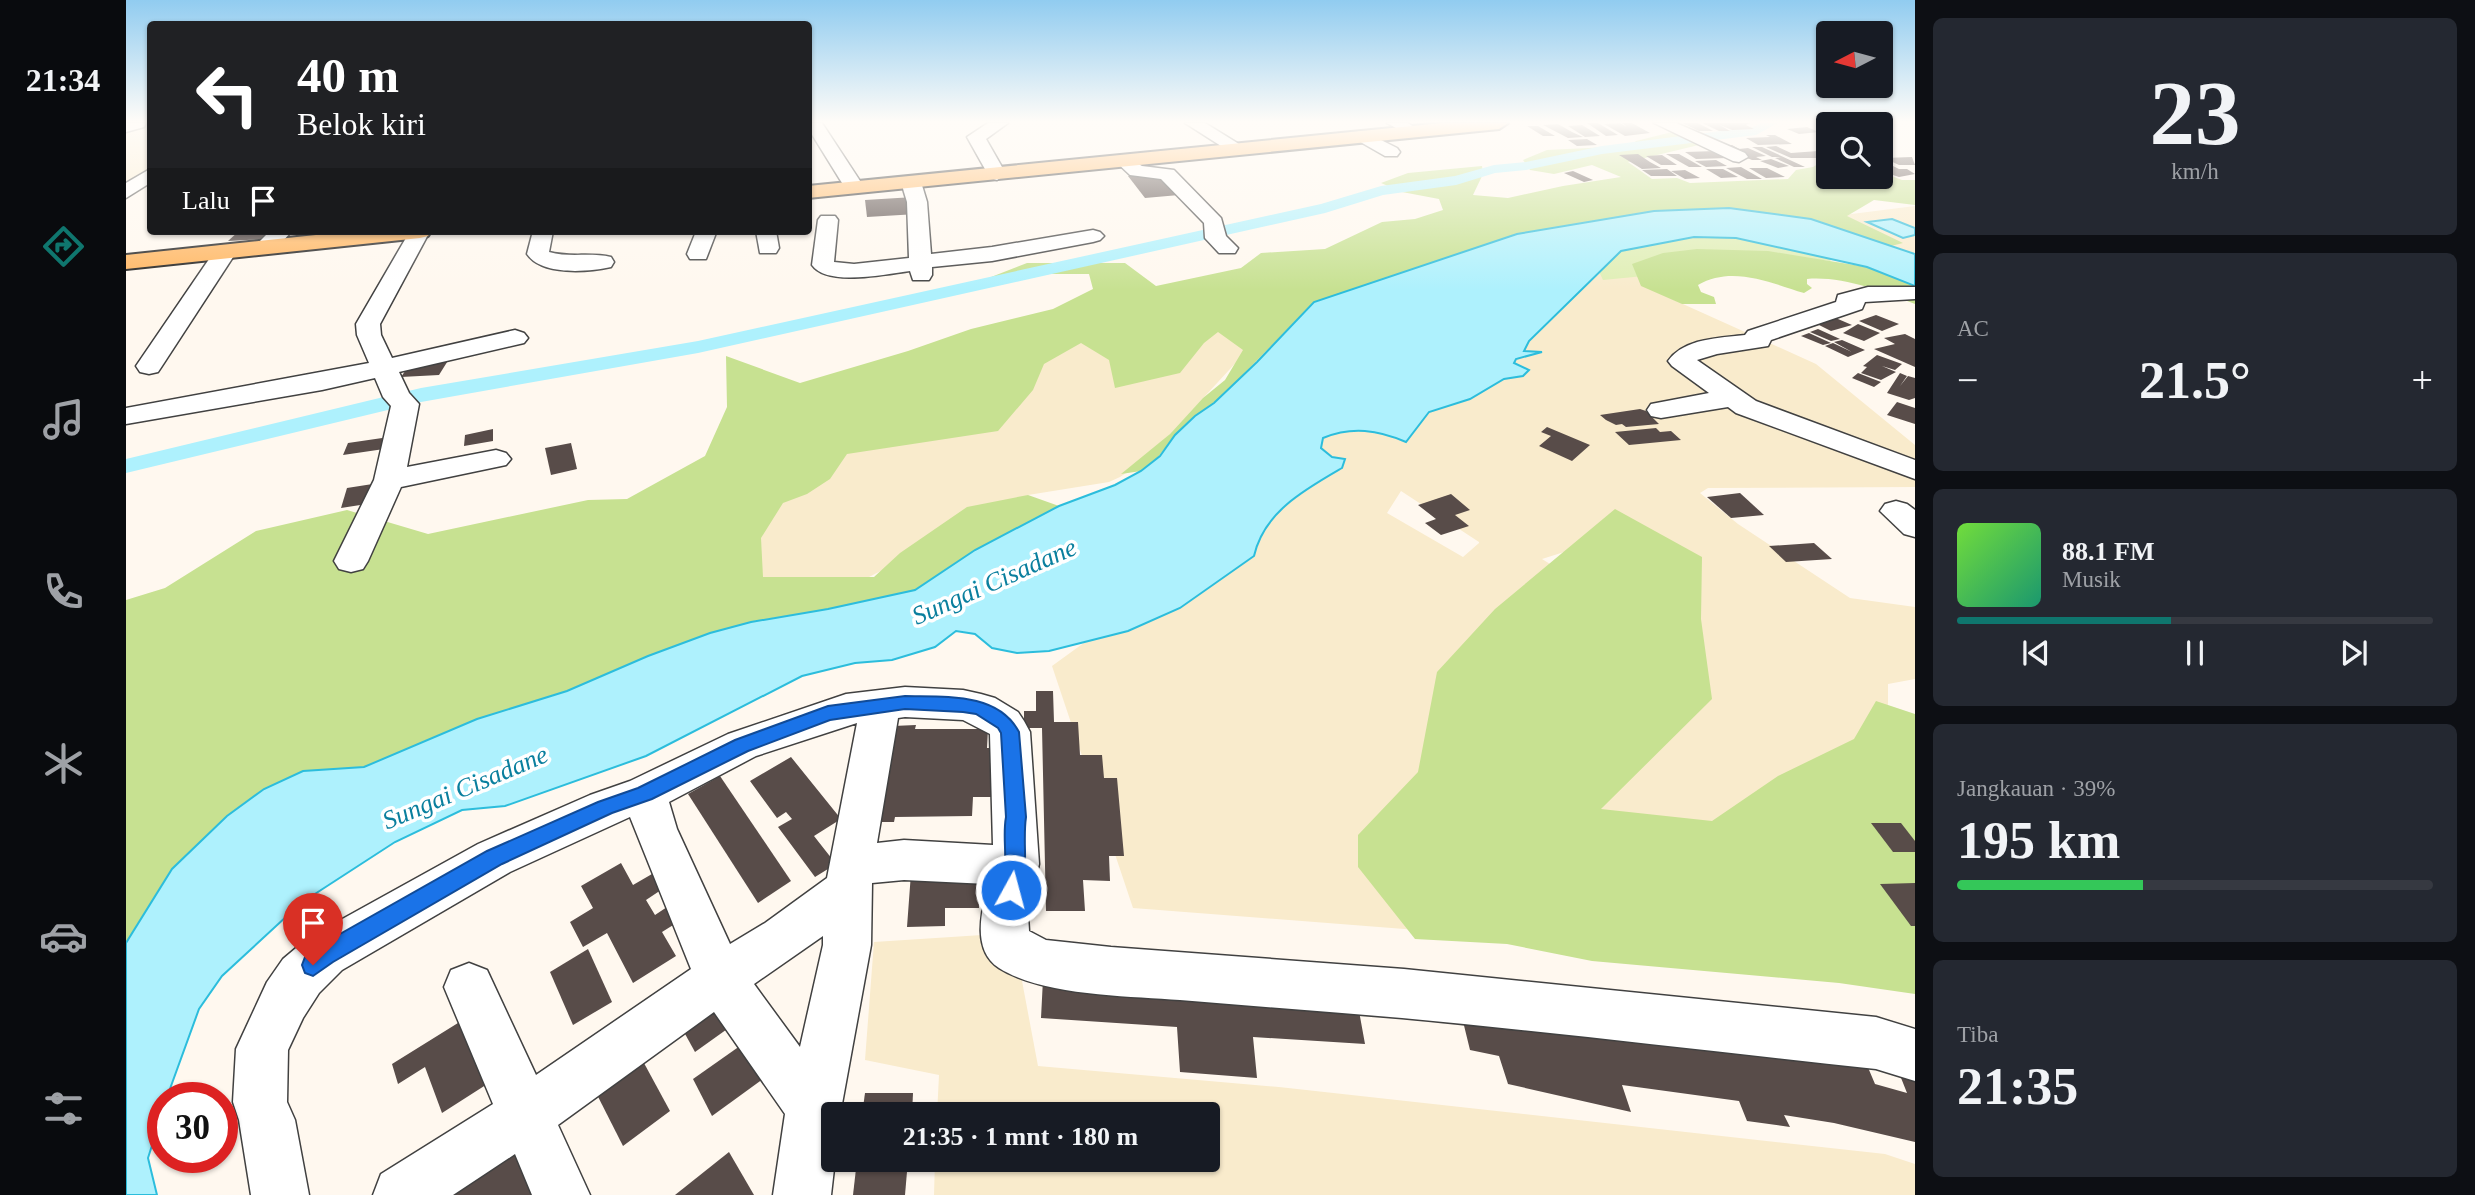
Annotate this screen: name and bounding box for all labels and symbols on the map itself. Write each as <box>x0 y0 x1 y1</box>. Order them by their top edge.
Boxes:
north arrow <box>1816 21 1894 98</box>
water label: Sungai Cisadane <box>907 532 1081 631</box>
water label: Sungai Cisadane <box>378 740 552 835</box>
position arrow <box>974 853 1048 927</box>
pin <box>283 893 343 965</box>
speed limit sign: 30 <box>147 1082 238 1173</box>

